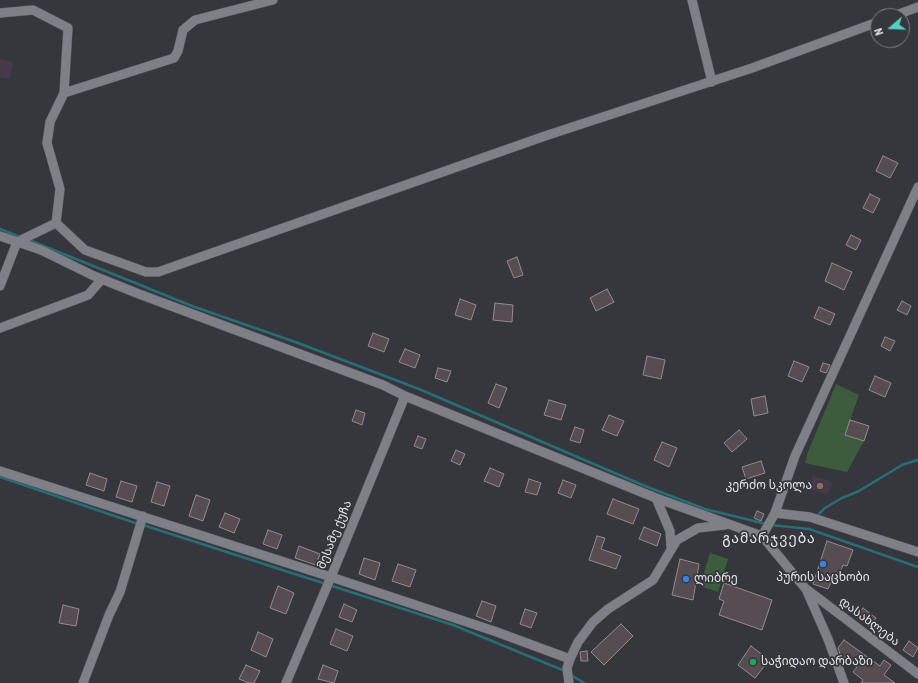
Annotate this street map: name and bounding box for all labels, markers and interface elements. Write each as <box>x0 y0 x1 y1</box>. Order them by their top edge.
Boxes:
north arrow <box>870 8 910 48</box>
text: N <box>872 26 886 37</box>
place label: კერძო სკოლა <box>726 479 812 493</box>
marker: კერძო სკოლა <box>815 481 825 491</box>
street label: მესამე ქუჩა <box>315 499 355 571</box>
district label: გამარჯვება <box>722 531 816 547</box>
marker: პურის საცხობი <box>818 559 828 569</box>
place label: პურის საცხობი <box>776 571 870 585</box>
place label: ლიბრე <box>694 572 738 586</box>
marker: ლიბრე <box>681 574 691 584</box>
street label: დასახლება <box>836 595 902 649</box>
place label: საჭიდაო დარბაზი <box>761 655 873 669</box>
marker: საჭიდაო დარბაზი <box>748 657 758 667</box>

